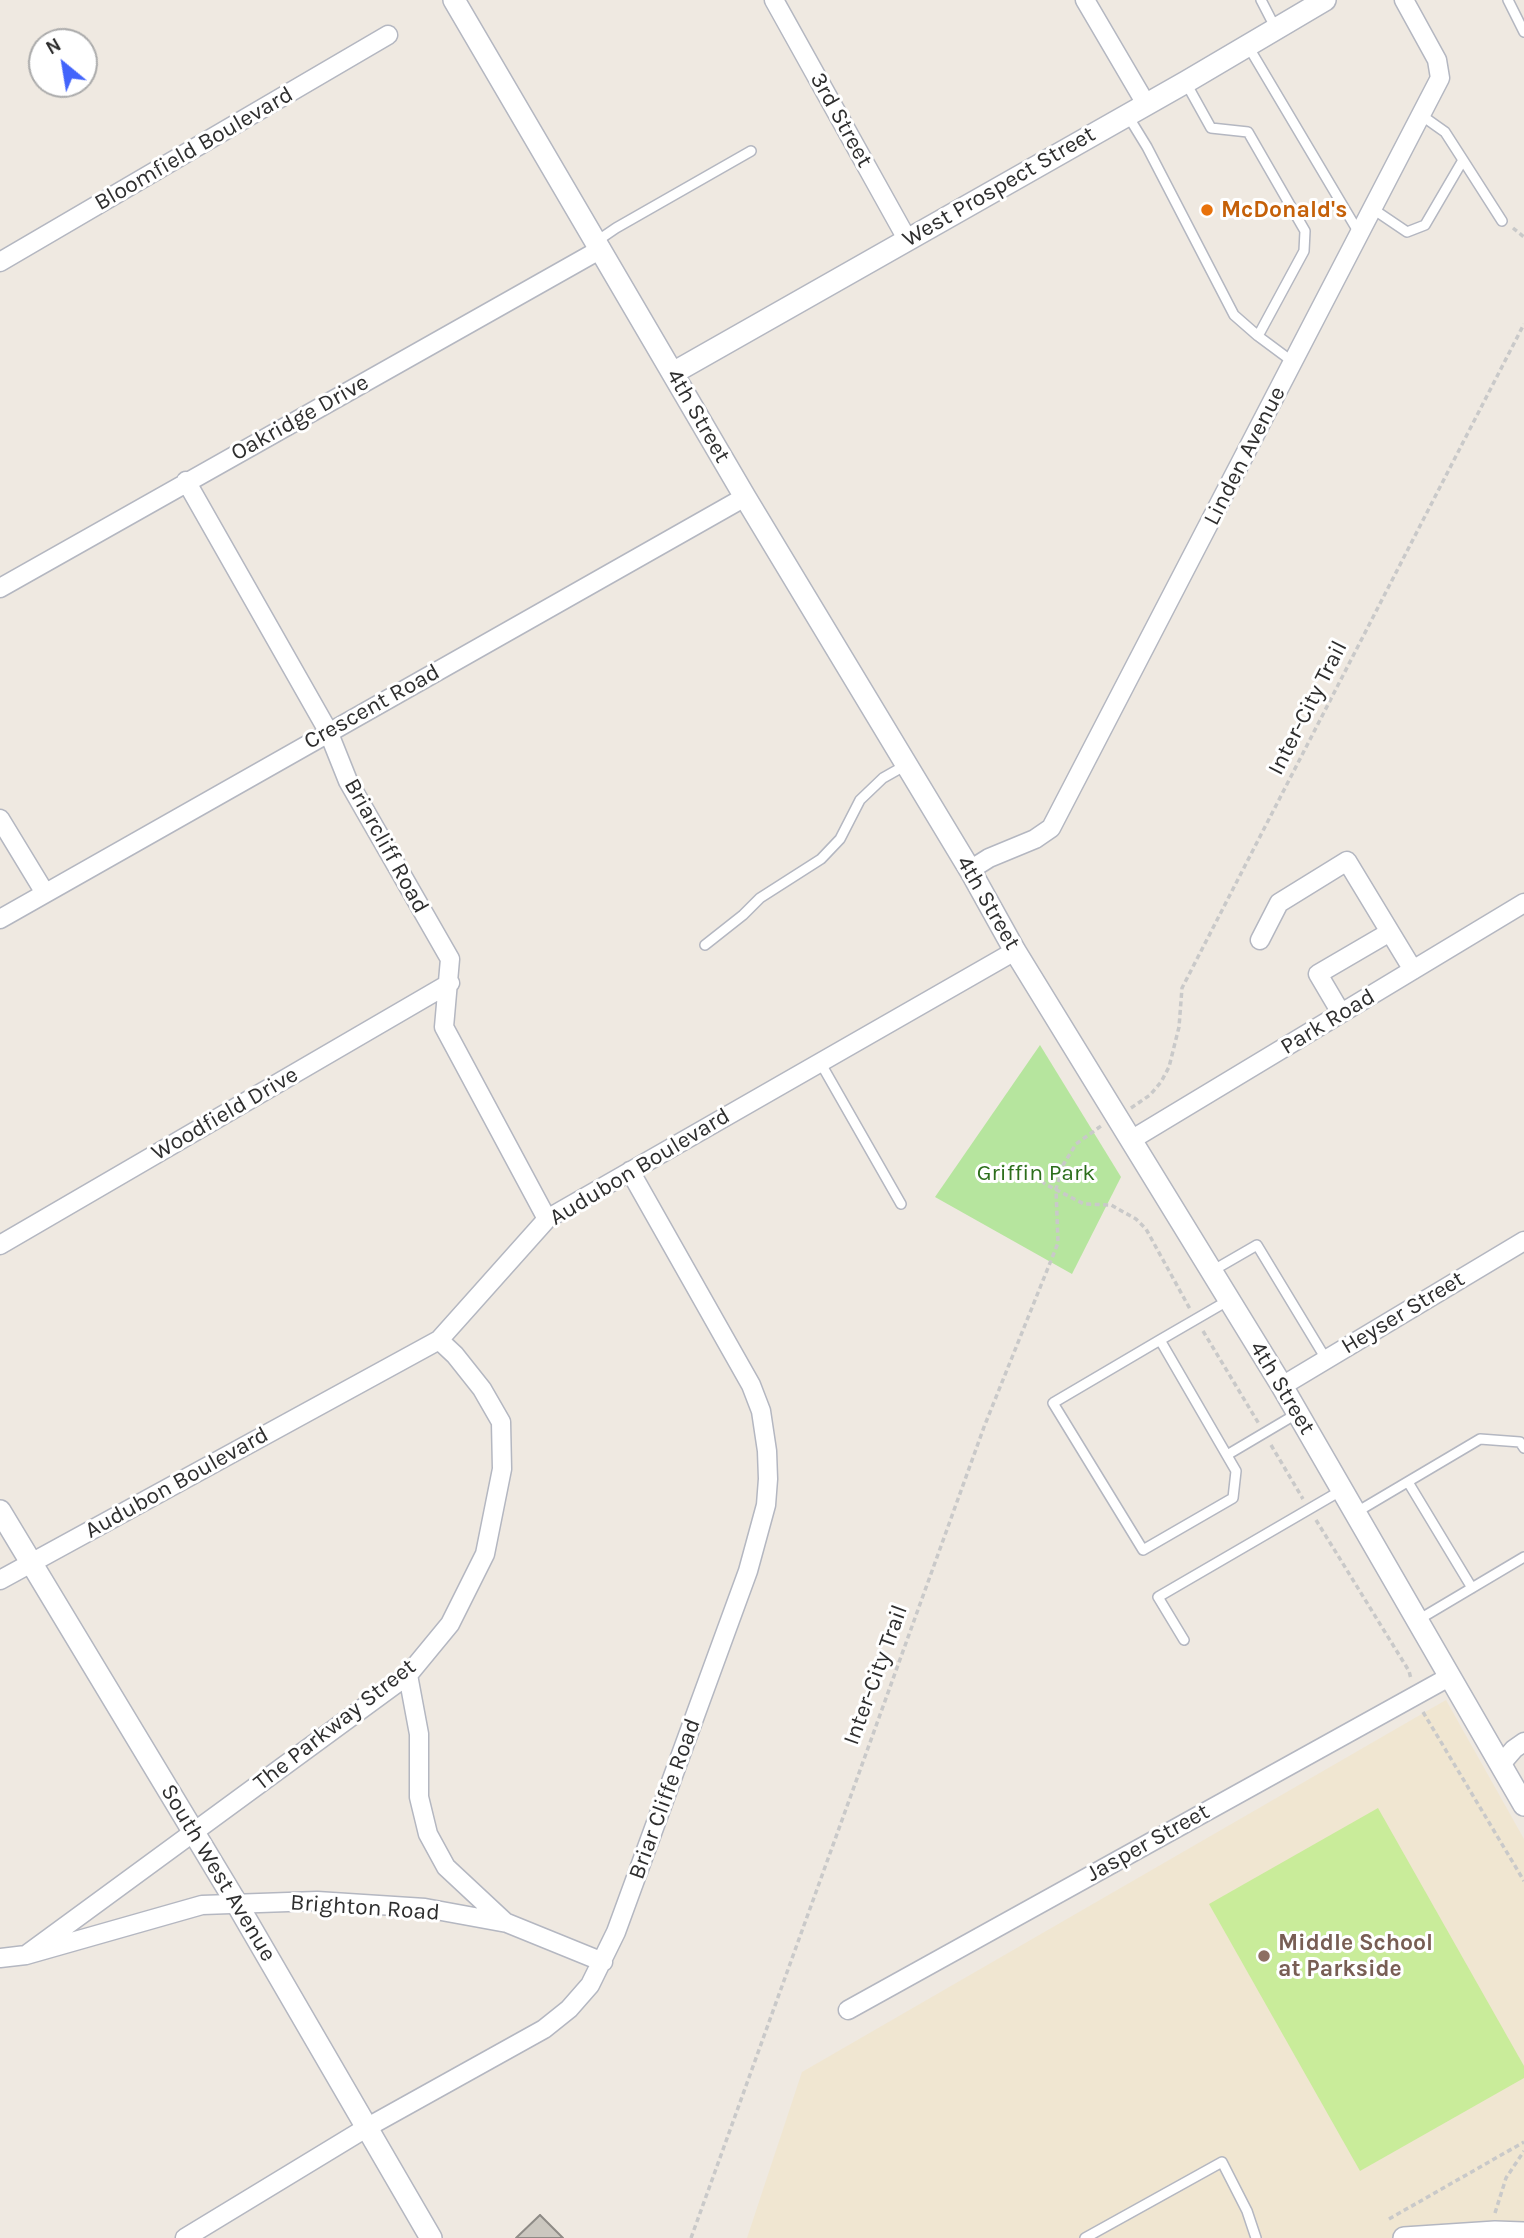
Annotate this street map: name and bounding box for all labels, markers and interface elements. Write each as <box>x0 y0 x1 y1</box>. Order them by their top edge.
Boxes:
north arrow <box>28 28 98 98</box>
text: N <box>42 34 65 59</box>
street label: 3rd Street <box>804 68 878 172</box>
street label: Bloomfield Boulevard <box>90 81 298 217</box>
street label: West Prospect Street <box>898 121 1100 253</box>
place label: McDonald's <box>1221 196 1347 224</box>
marker: McDonald's <box>1199 202 1215 218</box>
street label: 4th Street <box>660 364 736 468</box>
street label: Oakridge Drive <box>226 369 374 467</box>
street label: Linden Avenue <box>1198 382 1292 530</box>
street label: Inter-City Trail <box>1262 636 1354 780</box>
street label: Crescent Road <box>299 658 445 756</box>
street label: Briarcliff Road <box>338 774 434 918</box>
street label: 4th Street <box>950 851 1026 955</box>
street label: Park Road <box>1276 983 1380 1061</box>
street label: Woodfield Drive <box>147 1061 303 1167</box>
street label: Audubon Boulevard <box>545 1102 735 1232</box>
park label: Griffin Park <box>977 1159 1095 1187</box>
street label: Heyser Street <box>1336 1265 1470 1361</box>
street label: 4th Street <box>1243 1336 1321 1440</box>
street label: Audubon Boulevard <box>80 1421 274 1545</box>
street label: Inter-City Trail <box>838 1601 914 1749</box>
street label: The Parkway Street <box>249 1653 421 1797</box>
street label: Briar Cliffe Road <box>623 1715 707 1883</box>
street label: South West Avenue <box>154 1779 282 1967</box>
street label: Jasper Street <box>1082 1798 1214 1888</box>
street label: Brighton Road <box>289 1889 441 1927</box>
place label: Middle School at Parkside <box>1278 1929 1433 1983</box>
marker: Middle School at Parkside <box>1256 1948 1272 1964</box>

